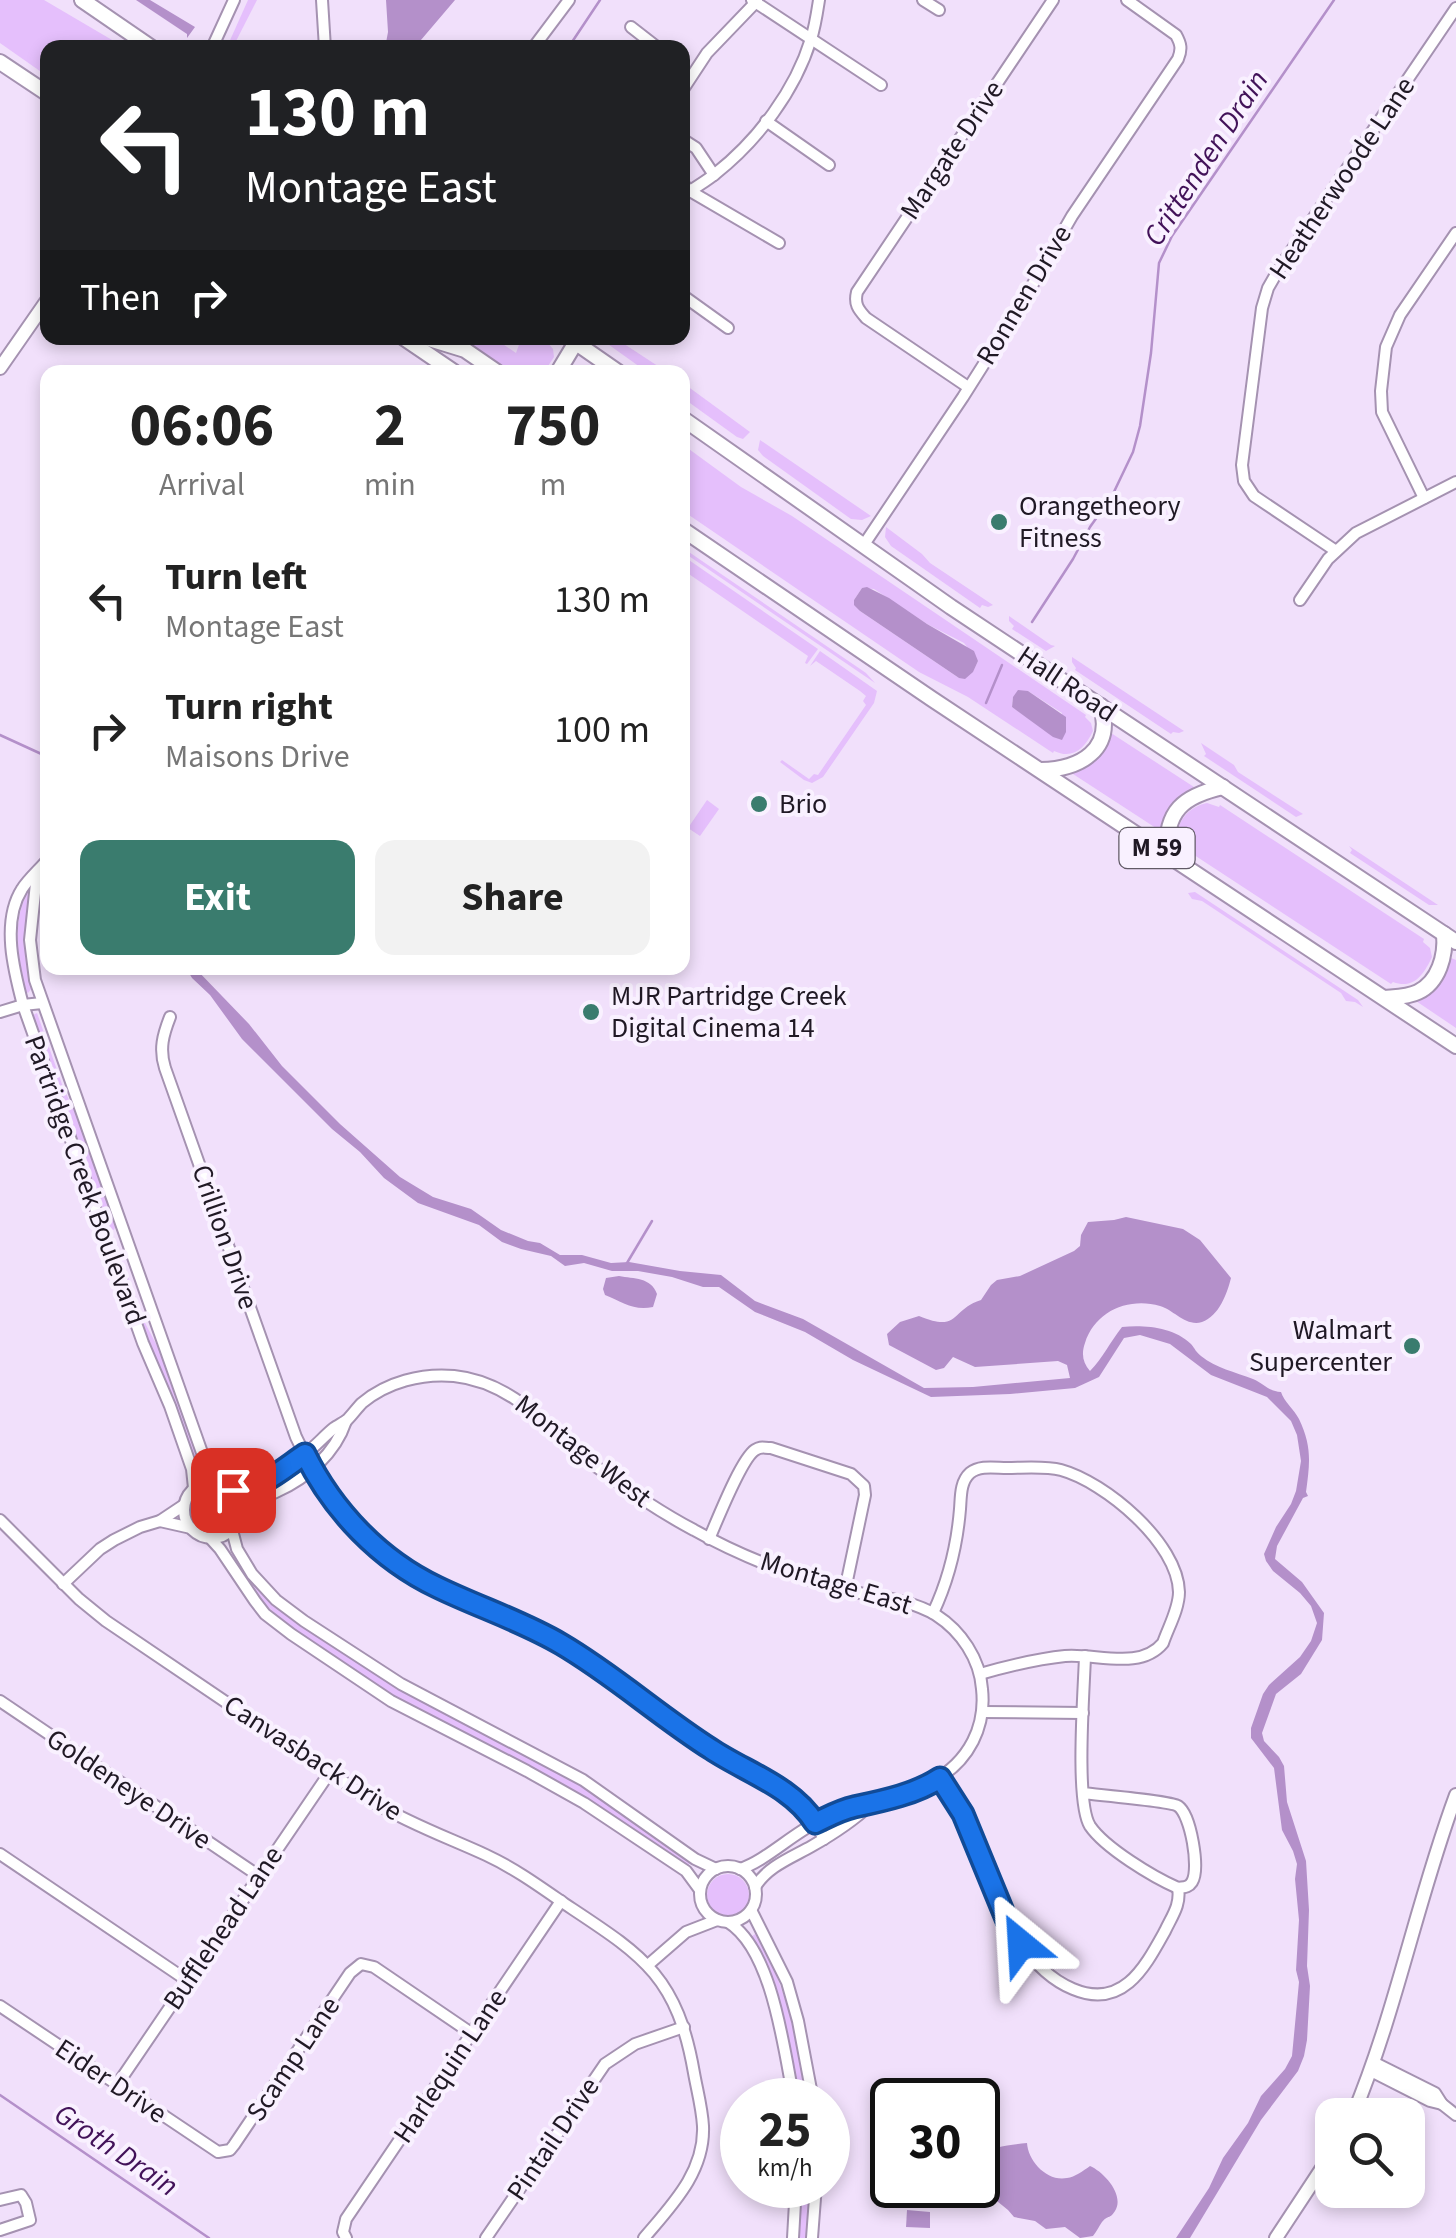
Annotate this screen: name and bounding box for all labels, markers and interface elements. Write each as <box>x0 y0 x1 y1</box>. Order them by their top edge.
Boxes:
water label: Crittenden Drain <box>1133 62 1279 254</box>
text: 130 m <box>245 63 430 163</box>
street label: Heatherwoode Lane <box>1259 69 1425 287</box>
street label: Margate Drive <box>891 72 1013 228</box>
icon: left <box>80 80 210 210</box>
text: Montage East <box>245 156 497 220</box>
street label: Ronnen Drive <box>966 217 1082 373</box>
icon: right <box>181 270 236 325</box>
text: Then <box>80 271 161 325</box>
text: 06:06 <box>130 384 274 469</box>
text: 2 <box>374 384 406 469</box>
text: 750 <box>505 384 600 469</box>
text: Arrival <box>159 462 245 508</box>
text: min <box>364 462 416 508</box>
text: m <box>540 462 566 508</box>
place label: Orangetheory Fitness <box>1019 486 1181 558</box>
marker: Orangetheory Fitness <box>988 511 1010 533</box>
text: Turn left <box>165 550 307 604</box>
icon: left <box>80 573 135 628</box>
text: 130 m <box>554 573 650 627</box>
text: Montage East <box>165 604 344 650</box>
street label: Hall Road <box>1009 636 1125 732</box>
text: Turn right <box>165 680 333 734</box>
icon: right <box>80 703 135 758</box>
text: 100 m <box>554 703 650 757</box>
text: Maisons Drive <box>165 734 350 780</box>
place label: Brio <box>779 784 827 824</box>
marker: Brio <box>748 793 770 815</box>
road number: M 59 <box>1120 828 1194 868</box>
button: Exit <box>80 840 355 955</box>
button: Share <box>375 840 650 955</box>
place label: MJR Partridge Creek Digital Cinema 14 <box>611 976 847 1048</box>
marker: MJR Partridge Creek Digital Cinema 14 <box>580 1001 602 1023</box>
street label: Partridge Creek Boulevard <box>14 1030 156 1330</box>
street label: Crillion Drive <box>182 1159 268 1315</box>
place label: Walmart Supercenter <box>1249 1310 1393 1382</box>
marker: Walmart Supercenter <box>1401 1335 1423 1357</box>
street label: Montage West <box>506 1385 660 1517</box>
pin <box>191 1448 276 1533</box>
icon: arrive <box>206 1463 261 1518</box>
street label: Montage East <box>755 1541 917 1625</box>
street label: Canvasback Drive <box>216 1685 410 1831</box>
street label: Goldeneye Drive <box>38 1719 220 1859</box>
street label: Bufflehead Lane <box>153 1838 293 2018</box>
position arrow <box>969 1892 1073 1996</box>
street label: Harlequin Lane <box>383 1981 517 2151</box>
street label: Scamp Lane <box>236 1989 350 2129</box>
street label: Eider Drive <box>47 2029 175 2133</box>
street label: Pintail Drive <box>497 2069 609 2209</box>
speed limit sign: 30 <box>870 2078 1000 2208</box>
water label: Groth Drain <box>45 2093 187 2207</box>
text: 25 <box>759 2095 811 2166</box>
map controls <box>1315 2098 1425 2208</box>
button: search <box>1315 2098 1425 2208</box>
text: km/h <box>757 2150 813 2186</box>

